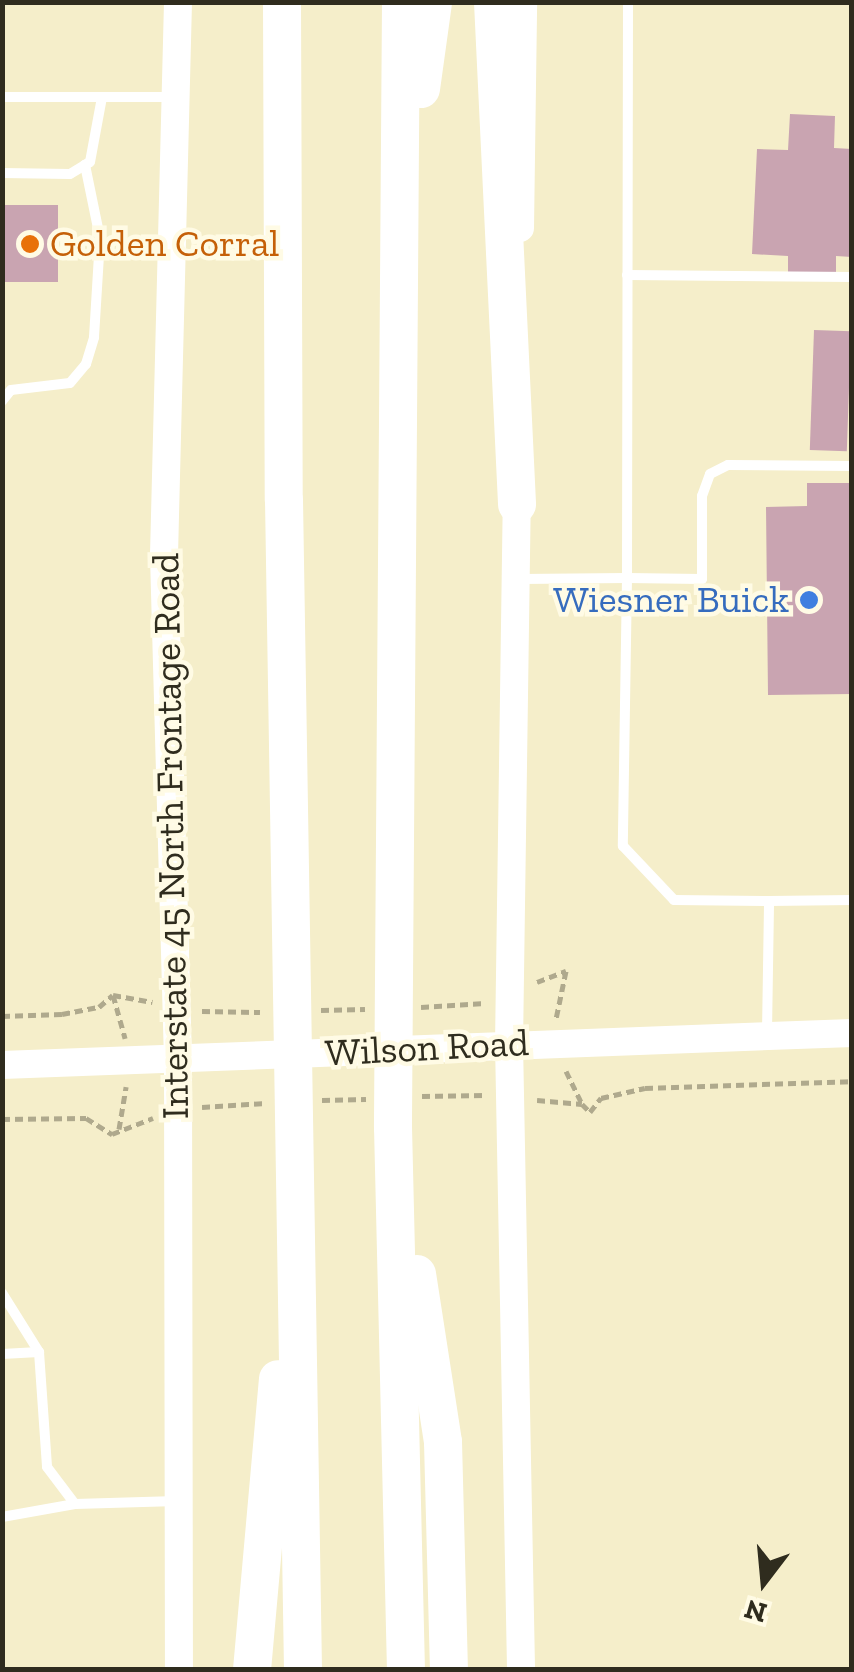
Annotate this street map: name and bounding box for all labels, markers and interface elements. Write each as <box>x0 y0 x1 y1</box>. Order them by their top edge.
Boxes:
place label: Golden Corral <box>50 221 279 267</box>
marker: Golden Corral <box>19 233 41 255</box>
street label: Interstate 45 North Frontage Road <box>143 552 199 1120</box>
place label: Wiesner Buick <box>553 577 789 623</box>
marker: Wiesner Buick <box>798 589 820 611</box>
street label: Wilson Road <box>324 1020 530 1076</box>
north arrow <box>714 1532 814 1632</box>
text: N <box>741 1593 770 1630</box>

